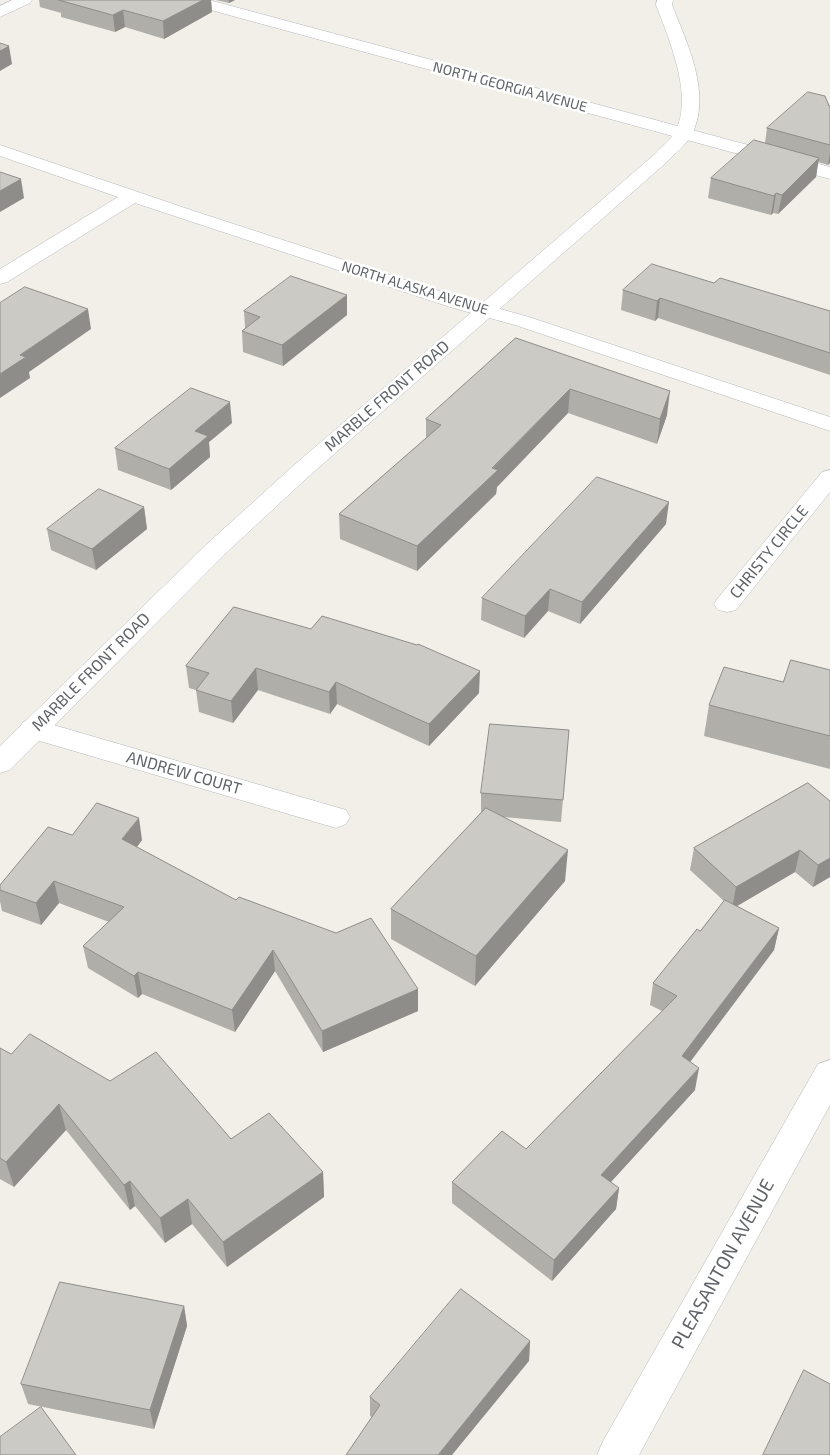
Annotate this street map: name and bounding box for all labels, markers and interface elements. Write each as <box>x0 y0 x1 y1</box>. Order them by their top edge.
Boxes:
street label: NORTH GEORGIA AVENUE <box>431 58 589 116</box>
street label: NORTH ALASKA AVENUE <box>340 258 490 318</box>
street label: MARBLE FRONT ROAD <box>321 337 453 455</box>
street label: CHRISTY CIRCLE <box>726 502 812 602</box>
street label: MARBLE FRONT ROAD <box>28 609 154 735</box>
street label: ANDREW COURT <box>124 747 244 799</box>
street label: PLEASANTON AVENUE <box>667 1175 779 1353</box>

